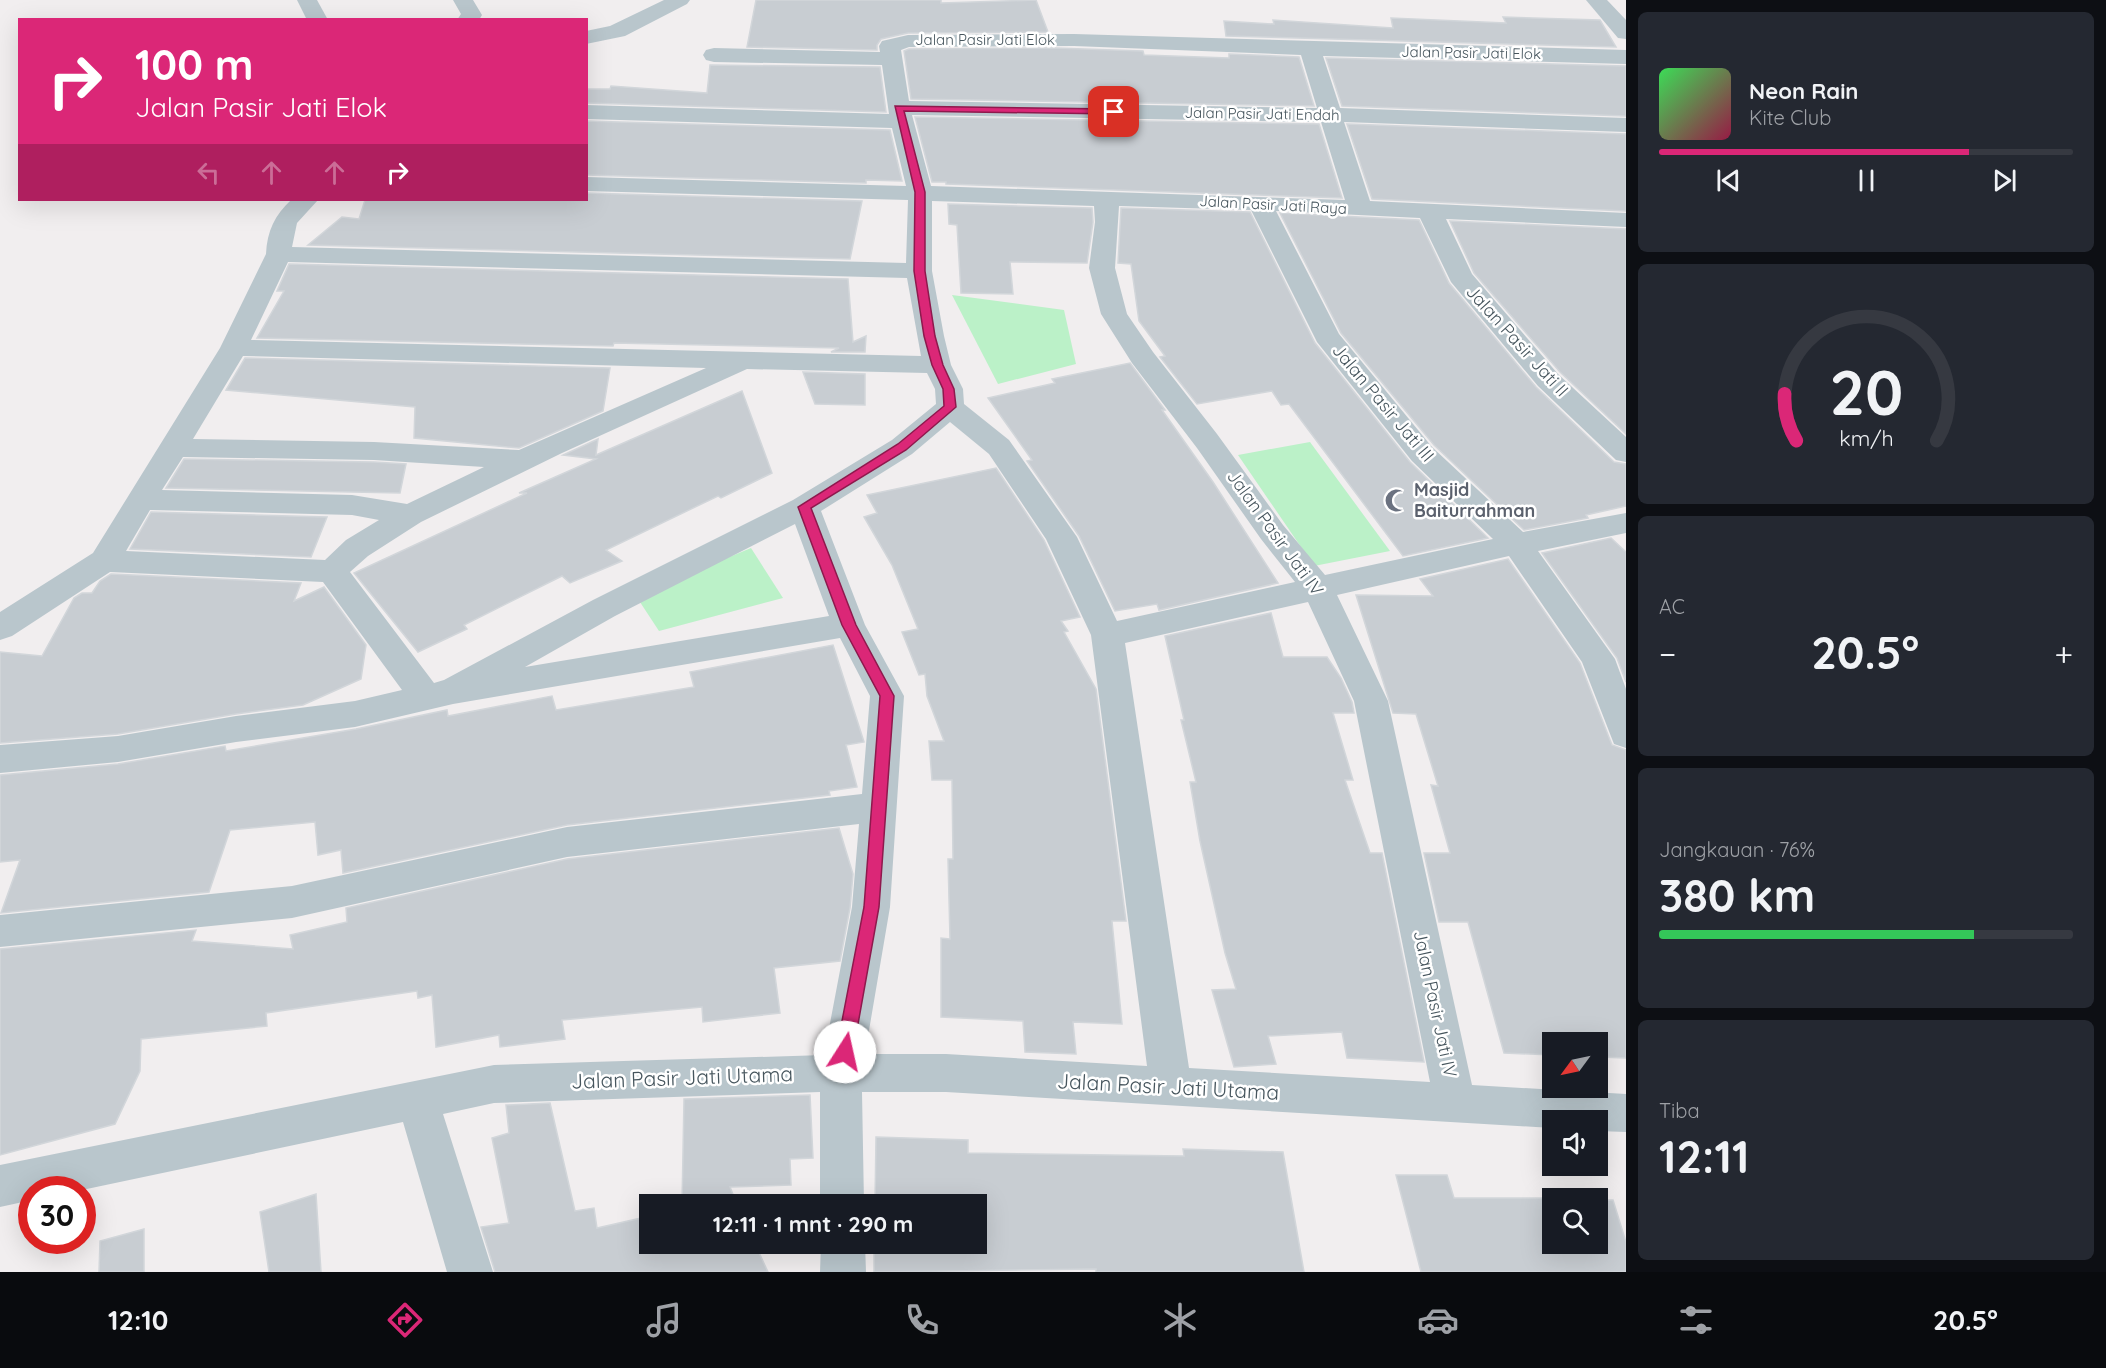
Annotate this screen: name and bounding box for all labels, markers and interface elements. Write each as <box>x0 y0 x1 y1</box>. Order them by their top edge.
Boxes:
street label: Jalan Pasir Jati Elok <box>915 30 1055 49</box>
text: 100 m <box>135 38 253 91</box>
icon: right <box>36 42 114 120</box>
street label: Jalan Pasir Jati Elok <box>1401 42 1541 63</box>
text: Neon Rain <box>1749 77 1858 105</box>
pin <box>1088 86 1139 137</box>
text: Jalan Pasir Jati Elok <box>135 90 387 124</box>
icon: arrive <box>1097 95 1130 128</box>
street label: Jalan Pasir Jati Endah <box>1184 103 1340 124</box>
text: Kite Club <box>1749 105 1831 130</box>
icon: left <box>192 156 225 189</box>
icon: ahead <box>255 156 288 189</box>
icon: ahead <box>318 156 351 189</box>
icon: right <box>381 156 414 189</box>
icon: previous <box>1712 164 1745 197</box>
icon: pause <box>1850 164 1883 197</box>
icon: next <box>1988 164 2021 197</box>
street label: Jalan Pasir Jati Raya <box>1199 191 1347 218</box>
street label: Jalan Pasir Jati II <box>1461 280 1574 401</box>
street label: Jalan Pasir Jati III <box>1327 339 1439 466</box>
text: 20 <box>1829 353 1903 431</box>
text: km/h <box>1839 425 1893 451</box>
street label: Jalan Pasir Jati IV <box>1222 465 1329 600</box>
place label: Masjid Baiturrahman <box>1414 478 1535 522</box>
mosque icon: Masjid Baiturrahman <box>1383 487 1409 513</box>
text: AC <box>1659 594 1685 619</box>
text: 20.5° <box>1811 624 1919 680</box>
text: − <box>1659 633 1676 674</box>
text: + <box>2054 633 2073 674</box>
text: Jangkauan · 76% <box>1659 837 1815 862</box>
text: 380 km <box>1659 867 1815 923</box>
street label: Jalan Pasir Jati IV <box>1409 928 1462 1080</box>
position arrow <box>813 1020 877 1084</box>
north arrow <box>1542 1032 1608 1098</box>
map controls <box>1542 1032 1608 1254</box>
street label: Jalan Pasir Jati Utama <box>570 1060 793 1094</box>
street label: Jalan Pasir Jati Utama <box>1056 1067 1280 1105</box>
text: Tiba <box>1659 1098 1700 1123</box>
button: sound <box>1542 1110 1608 1176</box>
text: 12:11 <box>1659 1128 1749 1184</box>
speed limit sign: 30 <box>18 1176 96 1254</box>
button: search <box>1542 1188 1608 1254</box>
text: 12:11 · 1 mnt · 290 m <box>713 1210 913 1238</box>
icon: directions <box>384 1299 426 1341</box>
icon: music <box>643 1299 685 1341</box>
icon: phone <box>901 1299 943 1341</box>
icon: climate <box>1159 1299 1201 1341</box>
icon: car <box>1417 1299 1459 1341</box>
icon: filters <box>1675 1299 1717 1341</box>
text: 12:10 <box>108 1303 168 1337</box>
text: 20.5° <box>1933 1303 1998 1337</box>

